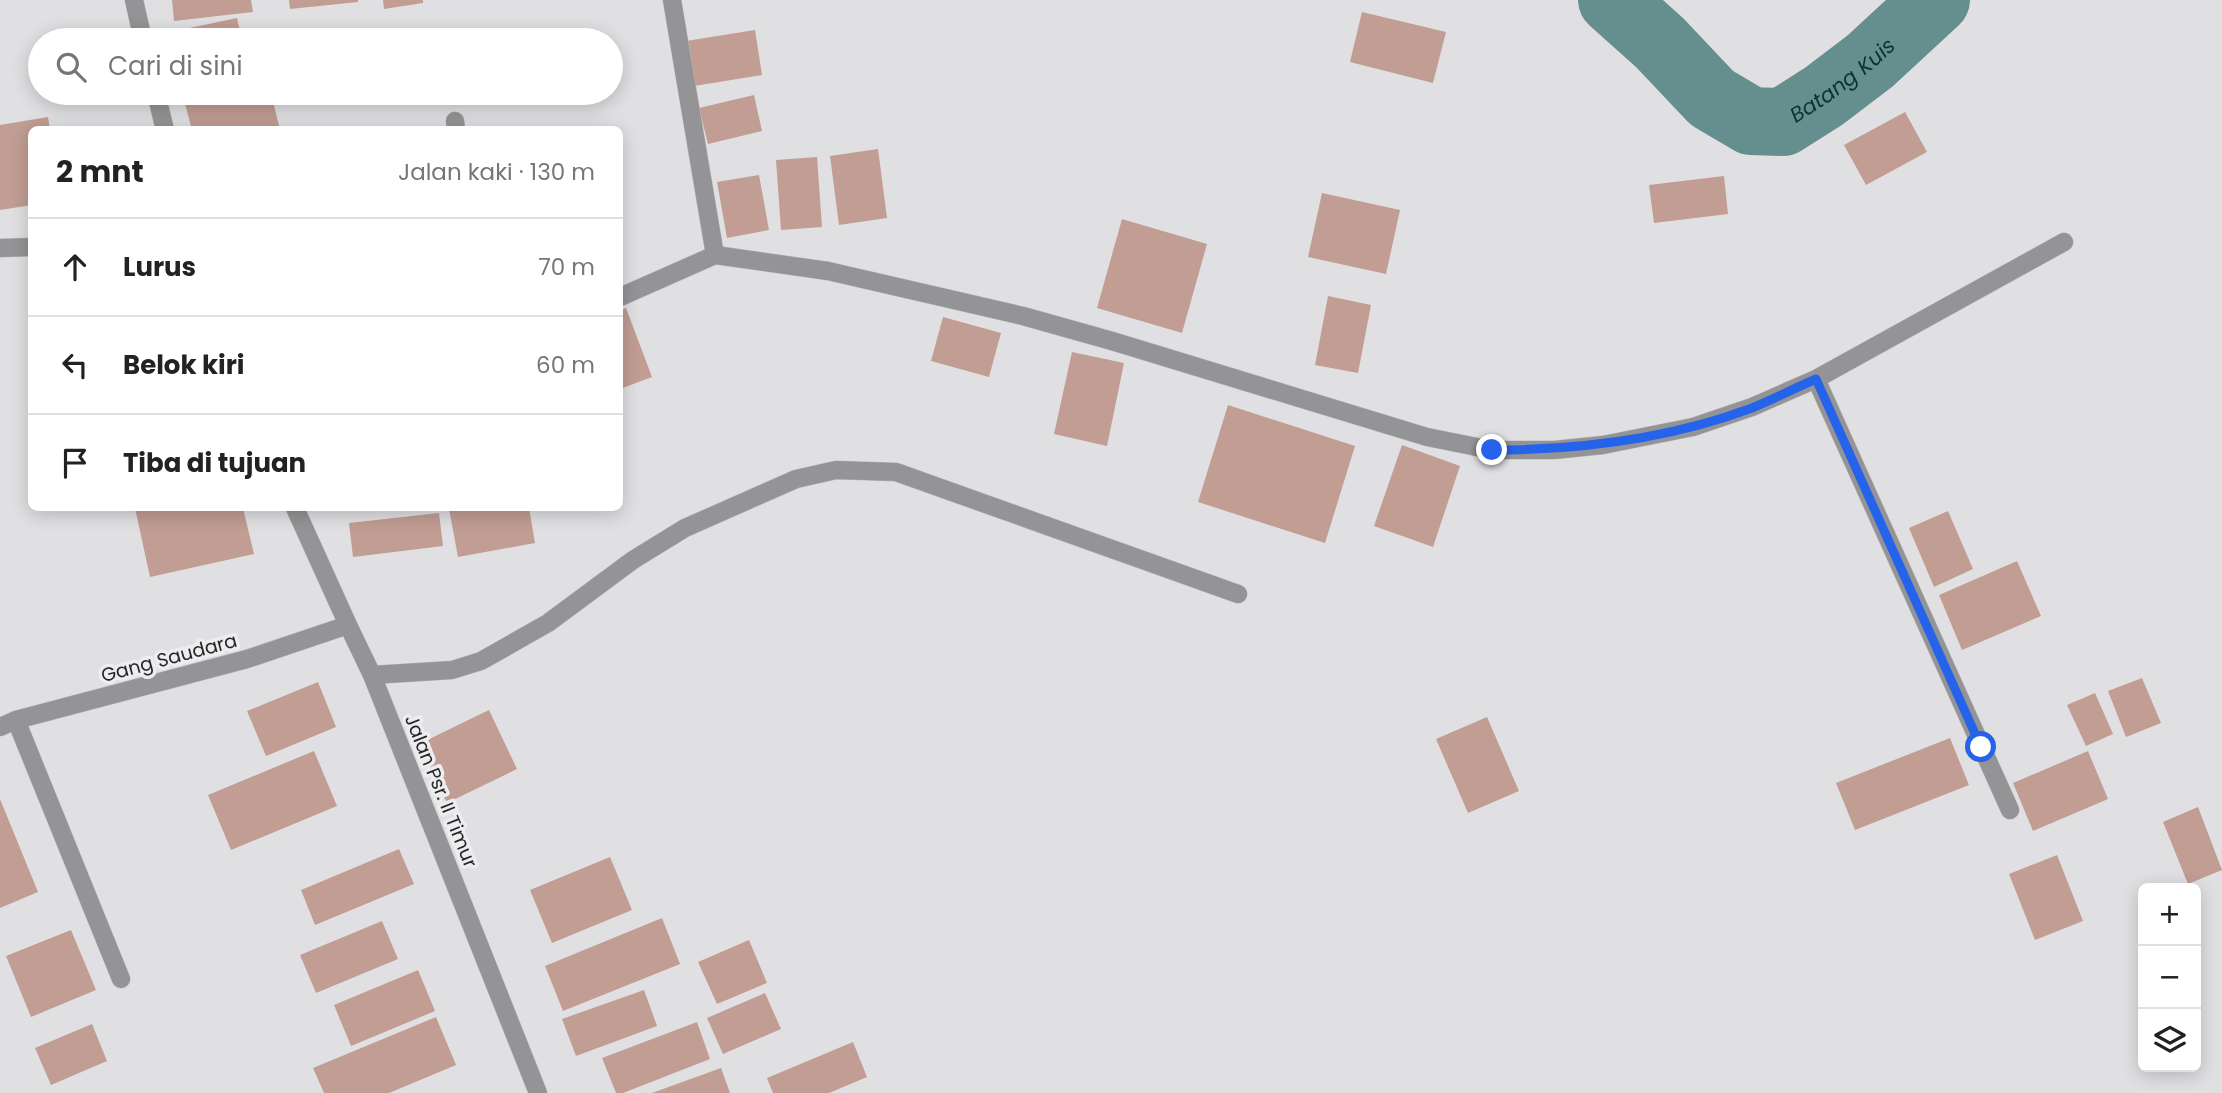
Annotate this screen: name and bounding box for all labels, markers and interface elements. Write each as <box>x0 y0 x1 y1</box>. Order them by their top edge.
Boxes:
search box <box>28 28 623 105</box>
water label: Batang Kuis <box>1784 31 1901 129</box>
icon: search <box>52 48 90 86</box>
text: Cari di sini <box>108 48 243 84</box>
text: 2 mnt <box>56 150 144 193</box>
text: Jalan kaki · 130 m <box>398 156 595 188</box>
icon: ahead <box>56 248 94 286</box>
text: Lurus <box>123 249 196 285</box>
text: 70 m <box>538 251 595 283</box>
icon: left <box>56 346 94 384</box>
text: Belok kiri <box>123 347 245 383</box>
text: 60 m <box>536 349 595 381</box>
route end <box>1476 434 1507 465</box>
icon: arrive <box>56 444 94 482</box>
text: Tiba di tujuan <box>123 445 306 481</box>
street label: Gang Saudara <box>98 627 240 689</box>
street label: Jalan Psr. II Timur <box>398 710 484 872</box>
route start <box>1965 731 1996 762</box>
map controls <box>2138 883 2201 1072</box>
button: + <box>2138 883 2201 946</box>
button: − <box>2138 946 2201 1009</box>
button: layers <box>2138 1009 2201 1072</box>

